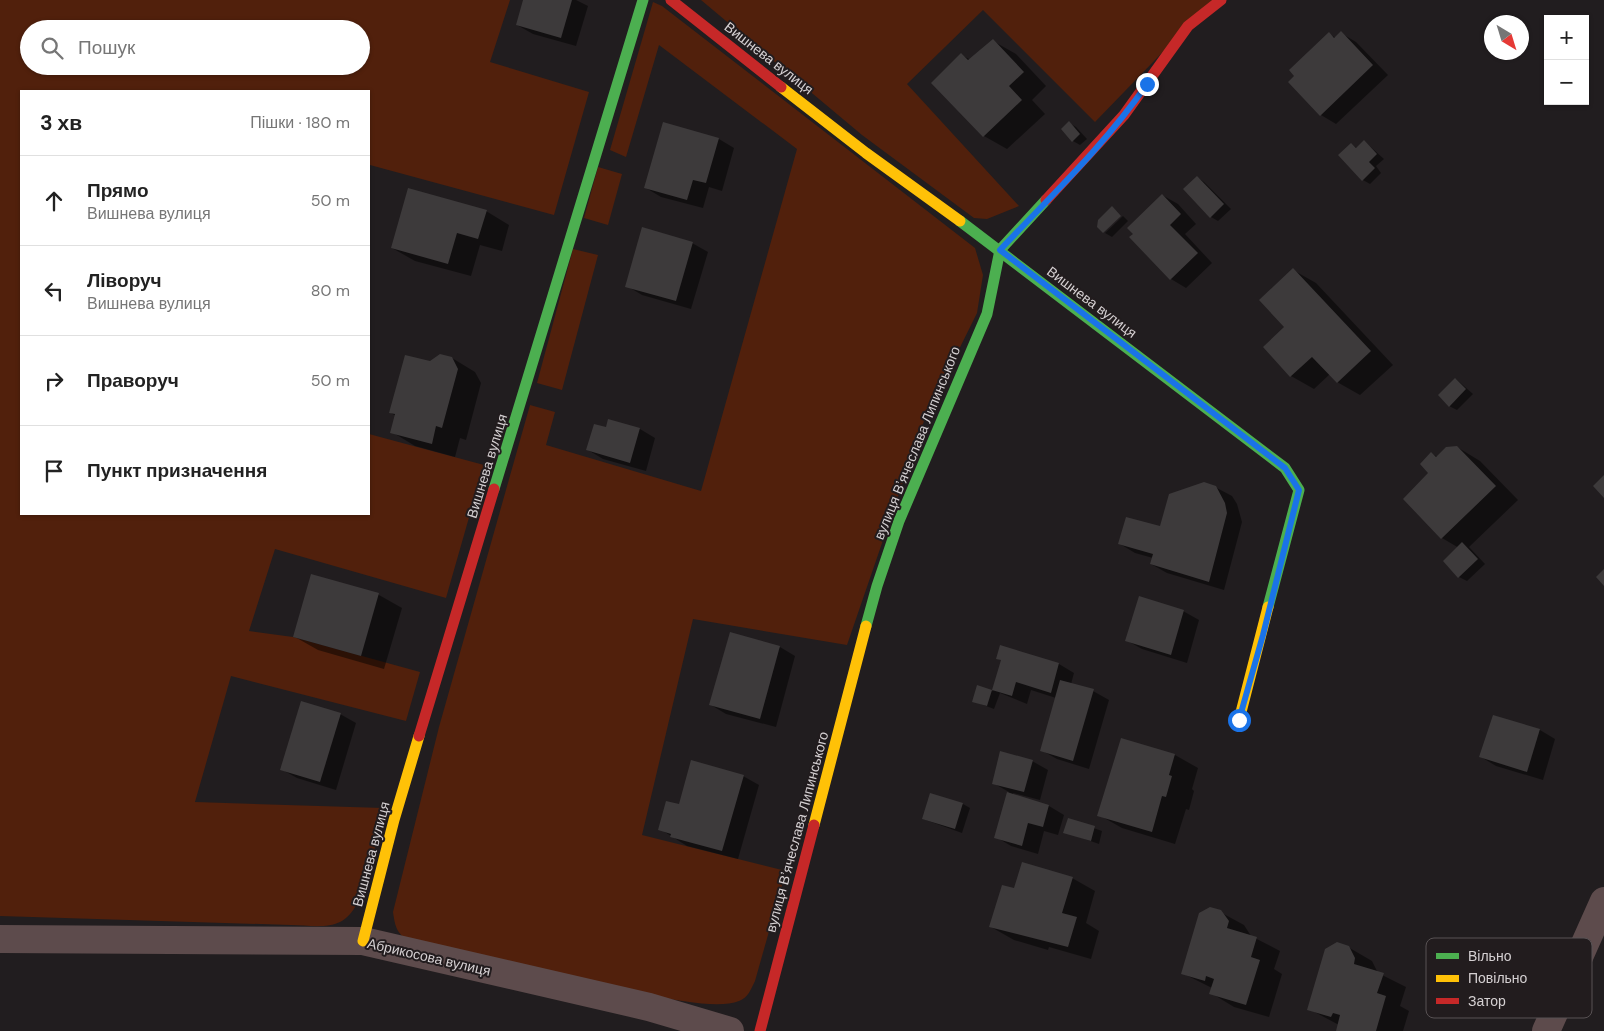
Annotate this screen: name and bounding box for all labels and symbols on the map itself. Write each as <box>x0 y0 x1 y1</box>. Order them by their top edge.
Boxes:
north arrow <box>1484 15 1529 60</box>
street label: Вишнева вулиця <box>721 18 817 98</box>
route end <box>1136 73 1159 96</box>
street label: Вишнева вулиця <box>1043 262 1141 342</box>
street label: вулиця Вʼячеслава Липинського <box>870 343 964 542</box>
street label: Вишнева вулиця <box>463 412 511 520</box>
route start <box>1228 709 1251 732</box>
street label: вулиця Вʼячеслава Липинського <box>762 729 833 934</box>
street label: Вишнева вулиця <box>348 799 394 909</box>
street label: Абрикосова вулиця <box>365 934 493 980</box>
legend <box>1426 938 1592 1018</box>
text: Вільно <box>1468 947 1512 965</box>
text: Повільно <box>1468 969 1528 987</box>
text: Затор <box>1468 992 1506 1010</box>

